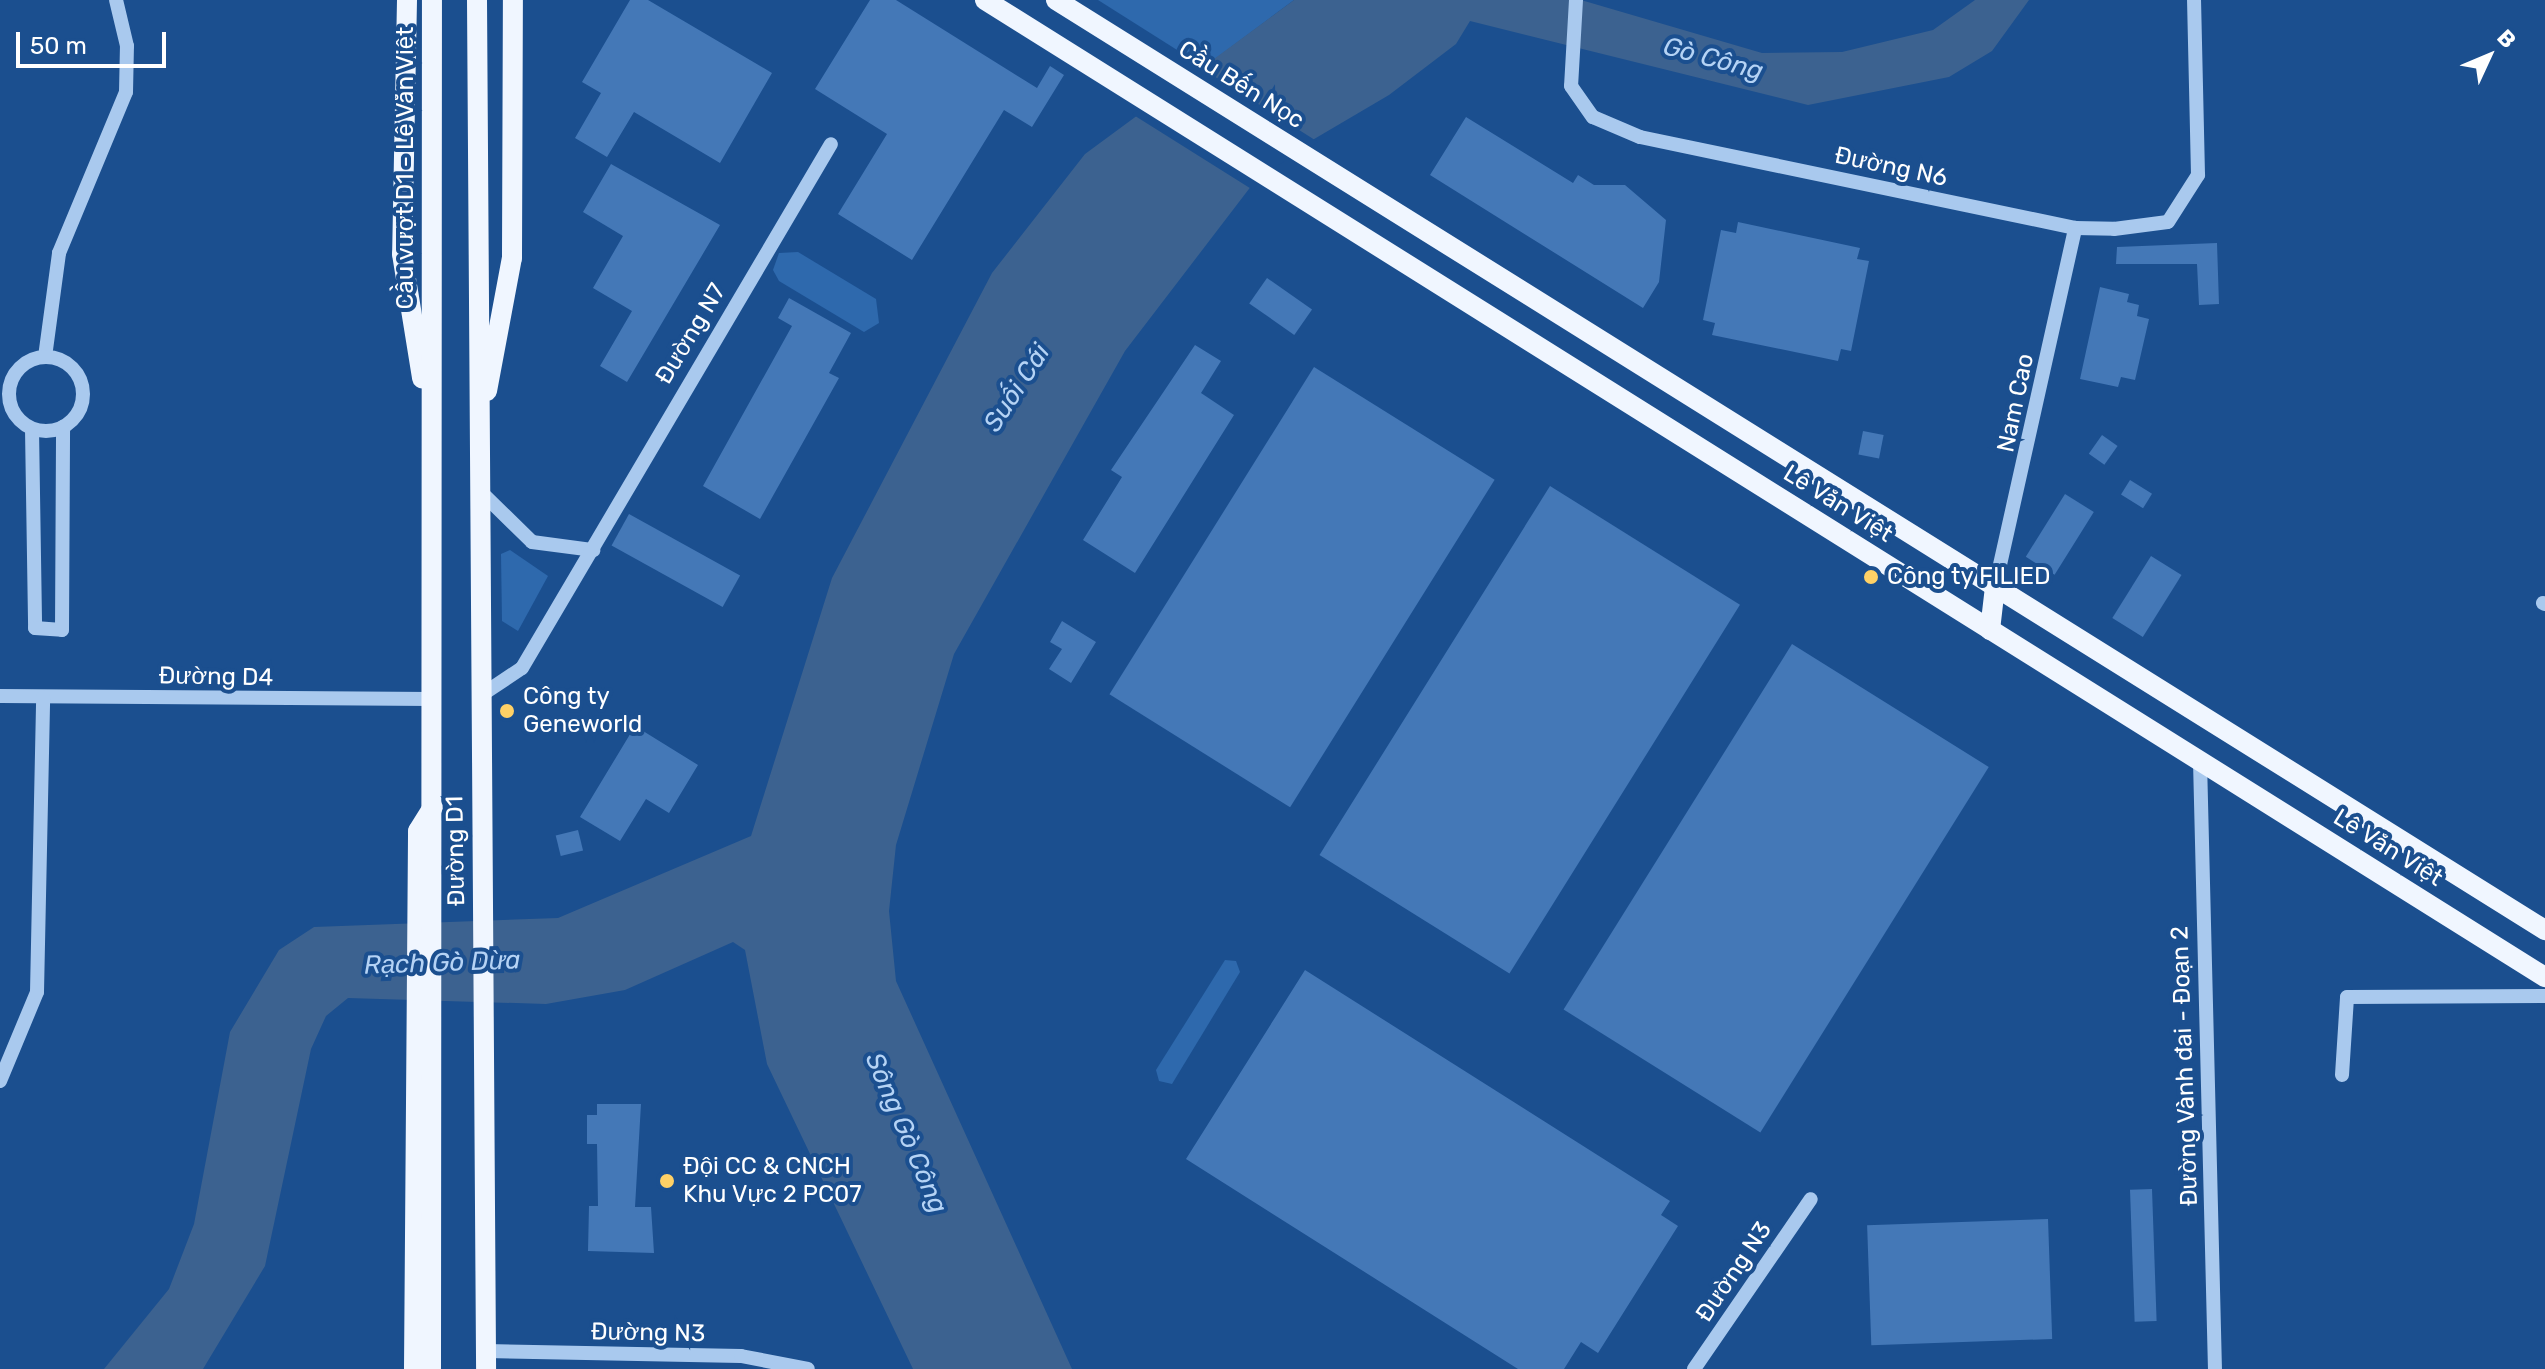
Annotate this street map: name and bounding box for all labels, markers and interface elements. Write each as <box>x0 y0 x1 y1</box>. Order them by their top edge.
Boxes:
scale bar <box>20 16 170 66</box>
north arrow <box>2449 16 2529 96</box>
text: B <box>2492 24 2522 54</box>
street label: Cầu vượt D1 - Lê Văn Việt <box>392 26 420 310</box>
water label: Gò Công <box>1659 31 1767 87</box>
text: 50 m <box>30 32 87 60</box>
street label: Cầu Bến Nọc <box>1173 35 1309 135</box>
street label: Đường N6 <box>1832 141 1950 193</box>
street label: Đường N7 <box>650 278 732 390</box>
water label: Suối Cái <box>977 338 1057 438</box>
street label: Nam Cao <box>1992 351 2040 455</box>
street label: Lê Văn Việt <box>1777 459 1899 549</box>
place label: Công ty FILIED <box>1887 563 2052 591</box>
marker: Công ty FILIED <box>1862 568 1880 586</box>
street label: Đường D4 <box>158 662 274 692</box>
place label: Công ty Geneworld <box>523 683 642 739</box>
marker: Công ty Geneworld <box>498 702 516 720</box>
street label: Đường D1 <box>441 796 471 906</box>
street label: Lê Văn Việt <box>2327 803 2449 893</box>
street label: Đường Vành đai - Đoạn 2 <box>2166 925 2204 1207</box>
water label: Rạch Gò Dừa <box>363 945 521 981</box>
water label: Sông Gò Công <box>858 1048 954 1218</box>
place label: Đội CC & CNCH Khu Vực 2 PC07 <box>683 1153 862 1209</box>
marker: Đội CC & CNCH Khu Vực 2 PC07 <box>658 1172 676 1190</box>
street label: Đường N3 <box>1690 1217 1778 1327</box>
street label: Đường N3 <box>591 1318 705 1348</box>

